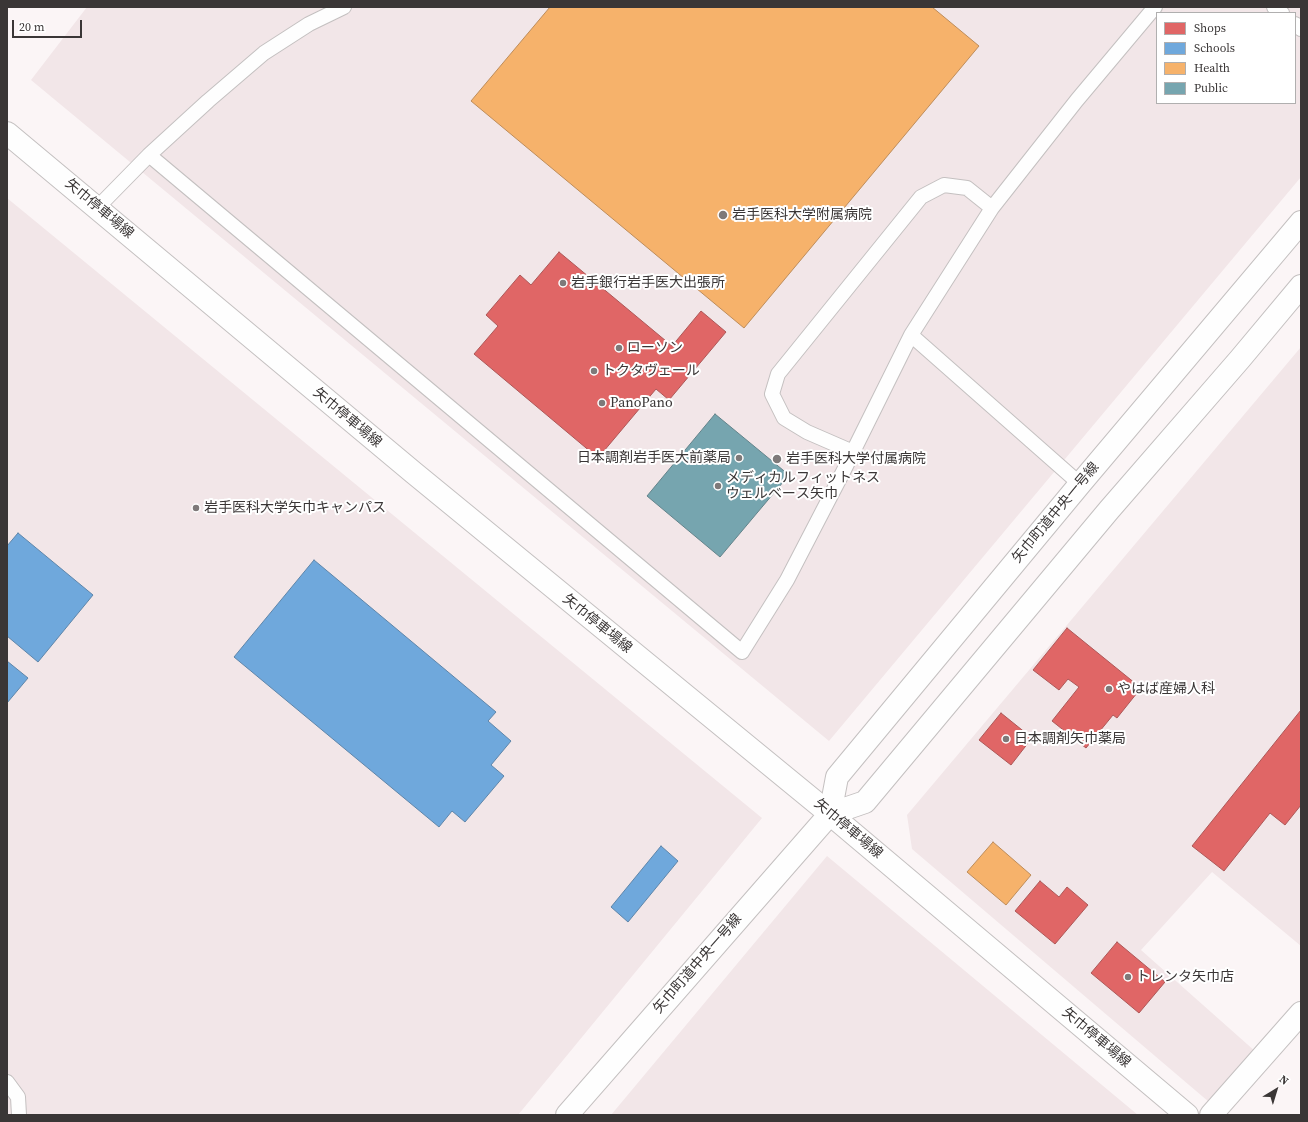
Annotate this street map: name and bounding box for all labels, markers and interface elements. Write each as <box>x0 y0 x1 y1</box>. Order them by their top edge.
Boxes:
scale bar <box>14 12 84 38</box>
legend <box>1156 12 1296 104</box>
text: 20 m <box>19 19 45 35</box>
text: Shops <box>1194 20 1226 36</box>
text: Schools <box>1194 40 1235 56</box>
text: Health <box>1194 60 1230 76</box>
text: Public <box>1194 80 1228 96</box>
street label: 矢巾停車場線 <box>61 176 137 242</box>
place label: 岩手医科大学附属病院 <box>732 207 872 223</box>
marker: 岩手医科大学附属病院 <box>717 209 729 221</box>
place label: 岩手銀行岩手医大出張所 <box>571 275 725 291</box>
marker: 岩手銀行岩手医大出張所 <box>558 278 568 288</box>
place label: ローソン <box>627 340 683 356</box>
marker: ローソン <box>614 343 624 353</box>
place label: トクタヴェール <box>602 363 700 379</box>
marker: トクタヴェール <box>589 366 599 376</box>
street label: 矢巾停車場線 <box>309 385 385 451</box>
place label: PanoPano <box>610 395 673 411</box>
marker: PanoPano <box>597 398 607 408</box>
place label: 日本調剤岩手医大前薬局 <box>577 450 731 466</box>
place label: 岩手医科大学付属病院 <box>786 451 926 467</box>
marker: 日本調剤岩手医大前薬局 <box>734 453 744 463</box>
marker: 岩手医科大学付属病院 <box>771 453 783 465</box>
street label: 矢巾町道中央一号線 <box>1009 459 1103 567</box>
place label: メディカルフィットネス ウェルベース矢巾 <box>726 470 880 502</box>
marker: メディカルフィットネス ウェルベース矢巾 <box>713 481 723 491</box>
place label: 岩手医科大学矢巾キャンパス <box>204 500 386 516</box>
marker: 岩手医科大学矢巾キャンパス <box>191 503 201 513</box>
street label: 矢巾停車場線 <box>559 591 635 657</box>
place label: やはば産婦人科 <box>1117 681 1215 697</box>
marker: やはば産婦人科 <box>1104 684 1114 694</box>
place label: 日本調剤矢巾薬局 <box>1014 731 1126 747</box>
marker: 日本調剤矢巾薬局 <box>1001 734 1011 744</box>
street label: 矢巾停車場線 <box>810 796 886 862</box>
street label: 矢巾町道中央一号線 <box>650 911 746 1017</box>
place label: トレンタ矢巾店 <box>1136 969 1234 985</box>
marker: トレンタ矢巾店 <box>1123 972 1133 982</box>
street label: 矢巾停車場線 <box>1058 1005 1134 1071</box>
north arrow <box>1256 1070 1296 1110</box>
text: N <box>1276 1072 1291 1089</box>

